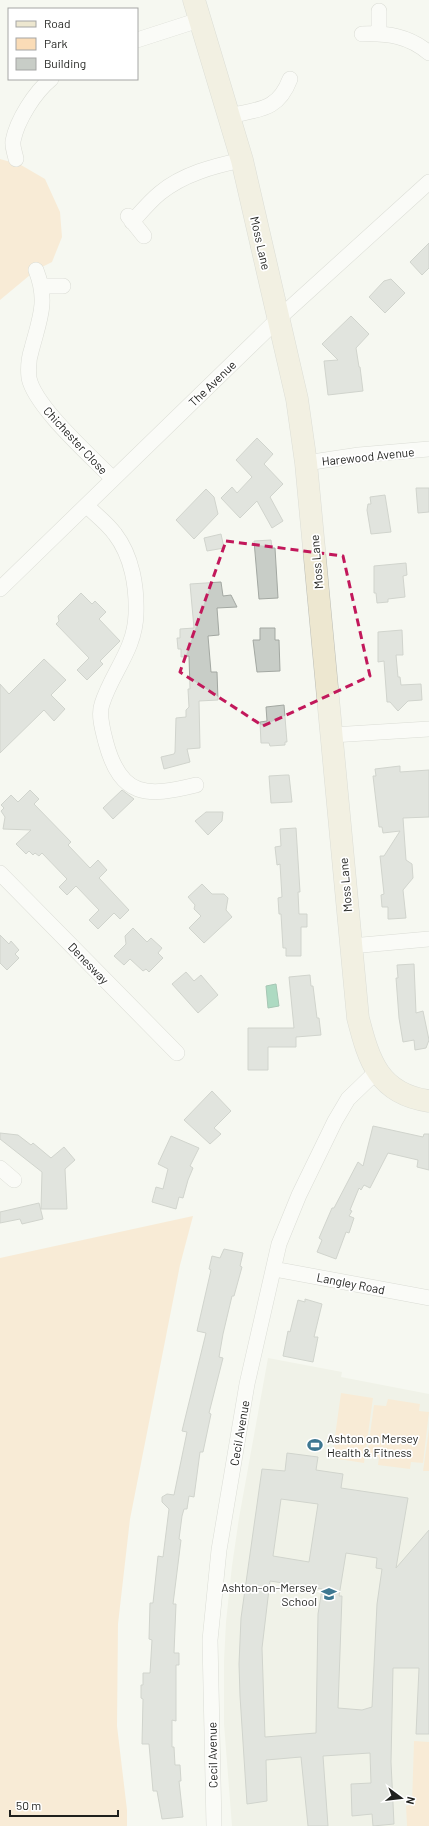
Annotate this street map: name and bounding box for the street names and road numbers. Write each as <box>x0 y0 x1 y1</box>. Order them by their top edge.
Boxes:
street label: Moss Lane <box>248 215 274 271</box>
street label: The Avenue <box>186 357 238 409</box>
street label: Chichester Close <box>41 403 111 477</box>
street label: Harewood Avenue <box>321 444 415 468</box>
street label: Moss Lane <box>307 534 325 590</box>
street label: Moss Lane <box>336 857 354 913</box>
street label: Denesway <box>66 939 112 987</box>
street label: Langley Road <box>316 1270 386 1296</box>
street label: Cecil Avenue <box>226 1399 252 1467</box>
street label: Cecil Avenue <box>204 1722 220 1788</box>

